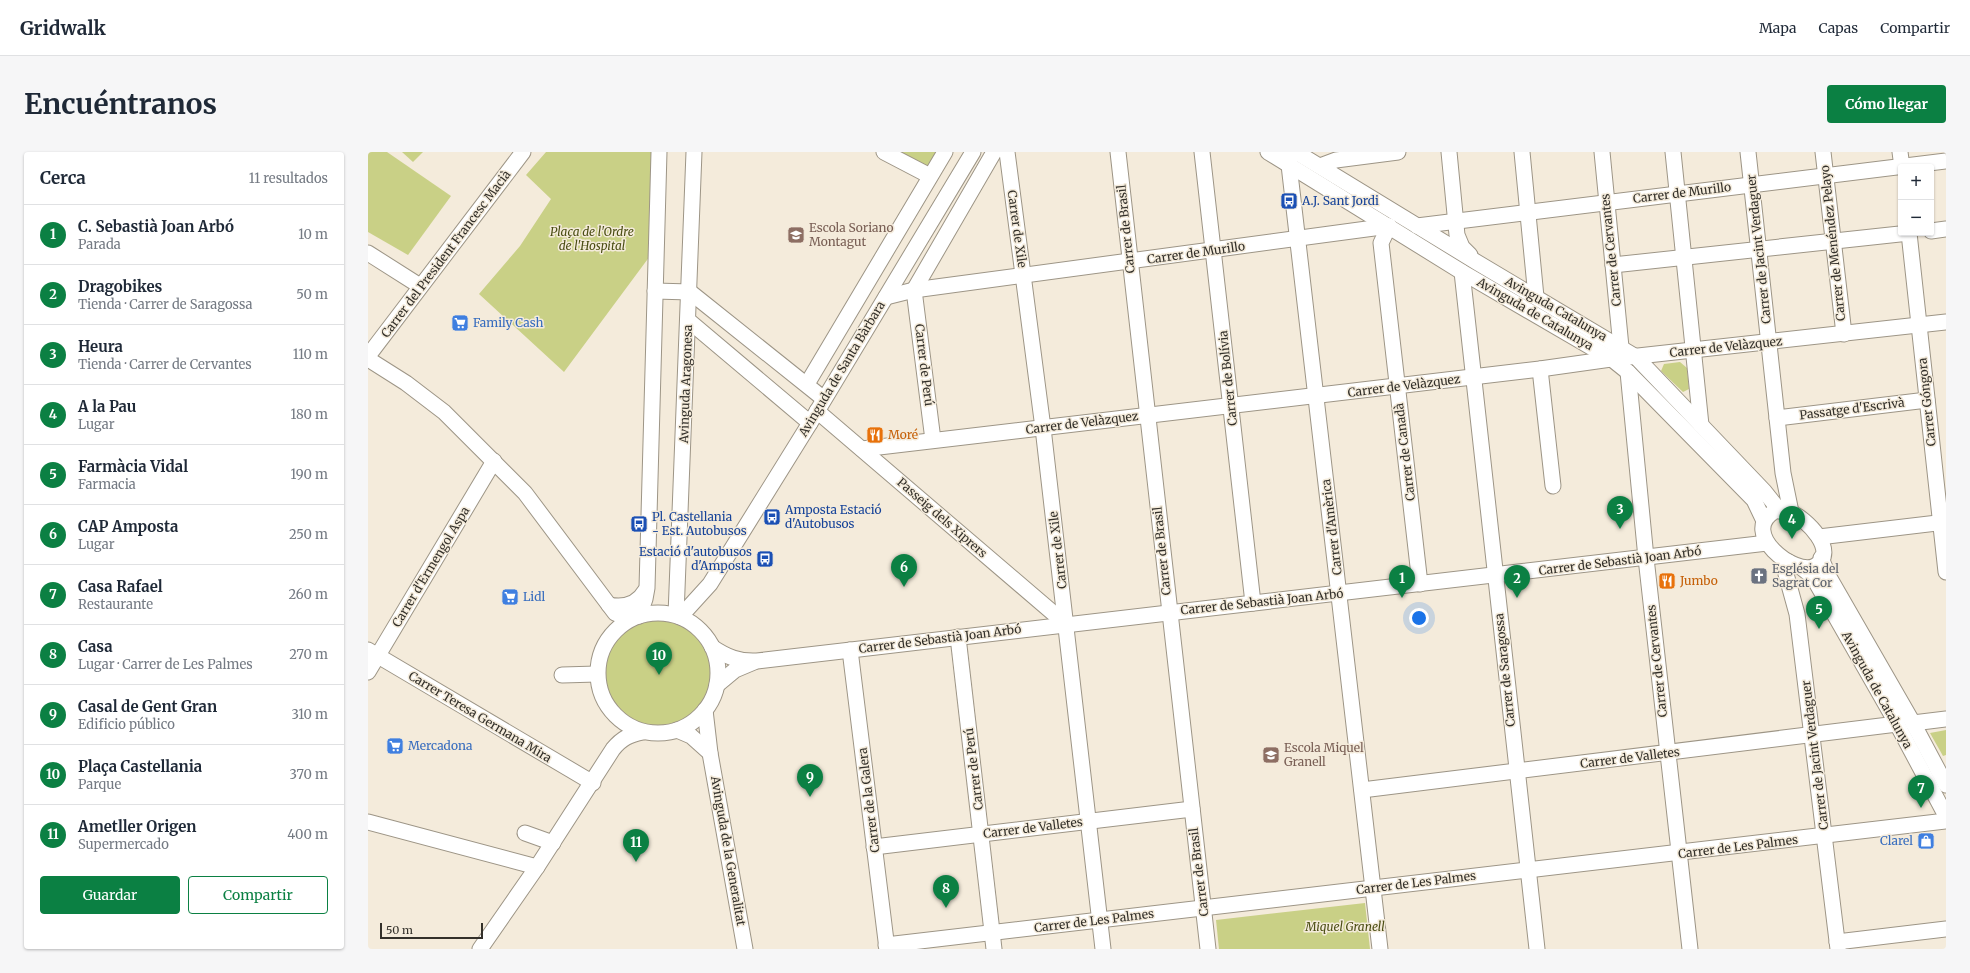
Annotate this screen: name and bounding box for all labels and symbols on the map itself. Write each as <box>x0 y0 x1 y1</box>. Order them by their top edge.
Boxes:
street label: Carrer de Menéndez Pelayo <box>1817 164 1848 322</box>
street label: Carrer del President Francesc Macià <box>378 167 514 340</box>
street label: Carrer de Jacint Verdaguer <box>1743 173 1774 325</box>
street label: Carrer de Murillo <box>1632 179 1732 206</box>
street label: Carrer de Brasil <box>1113 184 1138 274</box>
street label: Carrer de Xile <box>1005 189 1030 269</box>
bus stop icon: A.J. Sant Jordi <box>1279 191 1299 211</box>
place label: A.J. Sant Jordi <box>1301 193 1379 208</box>
street label: Carrer de Cervantes <box>1597 193 1624 307</box>
place label: Escola Soriano Montagut <box>809 220 893 249</box>
park label: Plaça de l'Ordre de l'Hospital <box>550 224 634 253</box>
school or university icon: Escola Soriano Montagut <box>786 225 806 245</box>
street label: Carrer de Murillo <box>1146 238 1246 267</box>
street label: Avinguda Catalunya <box>1502 273 1610 344</box>
street label: Avinguda de Catalunya <box>1474 274 1597 353</box>
street label: Avinguda de Santa Bàrbara <box>795 298 888 440</box>
supermarket icon: Family Cash <box>450 313 470 333</box>
place label: Family Cash <box>473 315 543 330</box>
street label: Carrer de Perú <box>912 323 937 407</box>
street label: Avinguda Aragonesa <box>676 324 695 445</box>
street label: Carrer de Bolívia <box>1215 329 1240 426</box>
street label: Carrer de Velàzquez <box>1669 333 1784 360</box>
street label: Carrer Góngora <box>1914 356 1939 447</box>
street label: Carrer de Velàzquez <box>1347 371 1462 400</box>
street label: Passatge d'Escrivà <box>1799 395 1906 422</box>
street label: Carrer de Canadà <box>1391 402 1418 502</box>
street label: Carrer de Velàzquez <box>1025 408 1140 437</box>
restaurant icon: Moré <box>865 425 885 445</box>
place label: Moré <box>888 427 918 442</box>
street label: Passeig dels Xiprers <box>894 475 990 561</box>
street label: Carrer d'Amèrica <box>1318 478 1345 576</box>
pin: 3 <box>1607 496 1633 529</box>
place label: Amposta Estació d'Autobusos <box>784 502 882 531</box>
street label: Carrer d'Ermengol Aspa <box>389 503 473 630</box>
street label: Carrer de Brasil <box>1149 506 1174 596</box>
pin: 4 <box>1779 506 1805 539</box>
bus stop icon: Amposta Estació d'Autobusos <box>762 507 782 527</box>
place label: Pl. Castellania - Est. Autobusos <box>652 509 747 538</box>
street label: Carrer de Xile <box>1045 510 1070 590</box>
bus stop icon: Pl. Castellania - Est. Autobusos <box>629 514 649 534</box>
street label: Carrer de Sebastià Joan Arbó <box>1538 543 1702 578</box>
place label: Estació d'autobusos d'Amposta <box>639 544 753 573</box>
bus stop icon: Estació d'autobusos d'Amposta <box>755 549 775 569</box>
pin: 6 <box>891 554 917 587</box>
place label: Església del Sagrat Cor <box>1772 561 1839 590</box>
pin: 1 <box>1389 565 1415 598</box>
pin: 2 <box>1504 565 1530 598</box>
church icon: Església del Sagrat Cor <box>1749 566 1769 586</box>
restaurant icon: Jumbo <box>1657 571 1677 591</box>
place label: Jumbo <box>1679 573 1718 588</box>
street label: Carrer de Sebastià Joan Arbó <box>1180 585 1344 618</box>
supermarket icon: Lidl <box>500 587 520 607</box>
place label: Lidl <box>523 589 546 604</box>
pin: 5 <box>1806 596 1832 629</box>
street label: Carrer de Cervantes <box>1643 604 1670 718</box>
your location <box>1409 608 1429 628</box>
street label: Carrer de Saragossa <box>1491 612 1518 727</box>
street label: Carrer de Sebastià Joan Arbó <box>858 621 1022 656</box>
street label: Avinguda de Catalunya <box>1838 628 1916 751</box>
pin: 10 <box>646 642 672 675</box>
street label: Carrer Teresa Germana Mira <box>406 668 555 766</box>
street label: Carrer de Jacint Verdaguer <box>1798 679 1831 831</box>
street label: Carrer de Perú <box>961 727 986 811</box>
supermarket icon: Mercadona <box>385 736 405 756</box>
place label: Mercadona <box>408 738 473 753</box>
place label: Escola Miquel Granell <box>1284 740 1364 769</box>
street label: Carrer de Valletes <box>1579 744 1681 771</box>
school or university icon: Escola Miquel Granell <box>1261 745 1281 765</box>
street label: Carrer de la Galera <box>855 746 882 853</box>
pin: 9 <box>797 764 823 797</box>
street label: Avinguda de la Generalitat <box>708 774 749 927</box>
pin: 7 <box>1908 775 1934 808</box>
street label: Carrer de Valletes <box>982 814 1084 841</box>
street label: Carrer de Brasil <box>1186 827 1211 917</box>
pin: 11 <box>623 829 649 862</box>
shop icon: Clarel <box>1916 831 1936 851</box>
street label: Carrer de Les Palmes <box>1677 832 1799 861</box>
place label: Clarel <box>1880 833 1913 848</box>
street label: Carrer de Les Palmes <box>1355 868 1477 897</box>
pin: 8 <box>933 875 959 908</box>
street label: Carrer de Les Palmes <box>1033 906 1155 935</box>
park label: Miquel Granell <box>1304 919 1385 934</box>
scale bar <box>380 921 483 940</box>

